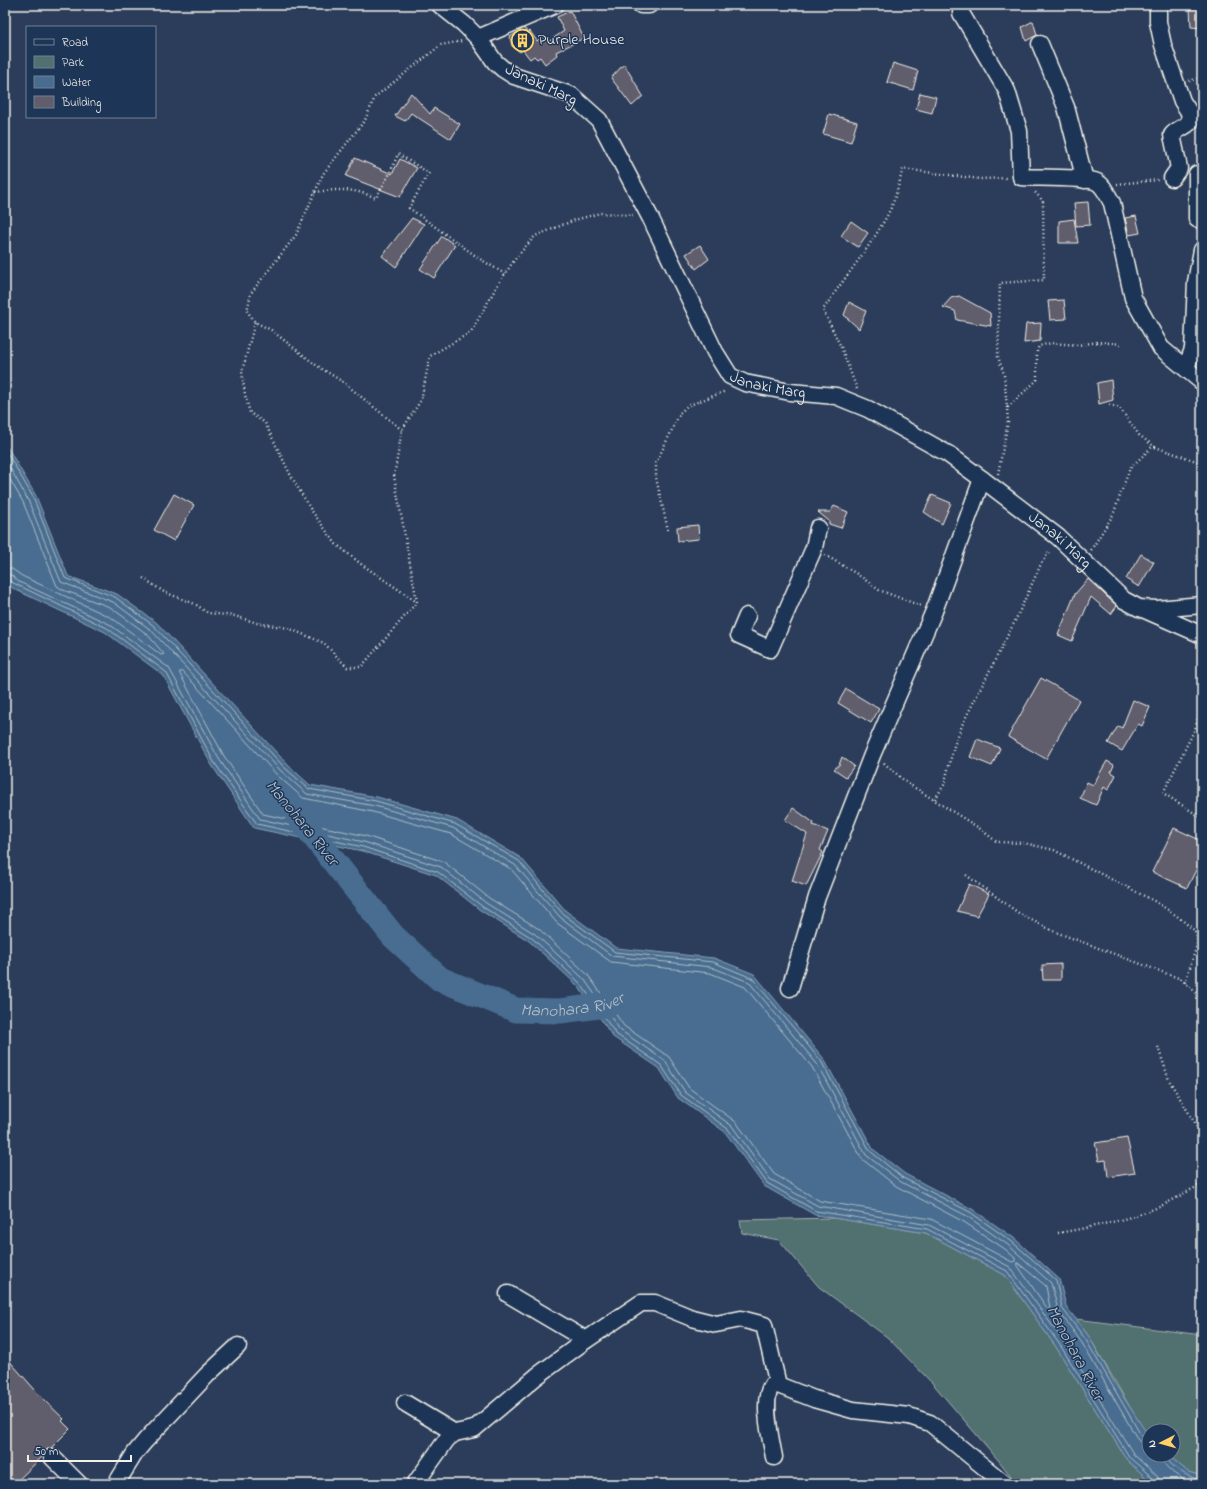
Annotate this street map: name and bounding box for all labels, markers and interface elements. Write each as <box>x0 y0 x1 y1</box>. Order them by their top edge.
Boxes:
legend <box>26 26 156 118</box>
building icon: Purple House <box>509 27 535 53</box>
place label: Purple House <box>538 28 625 52</box>
text: Road <box>62 34 88 52</box>
text: Park <box>62 54 84 72</box>
street label: Janaki Marg <box>501 58 581 112</box>
text: Water <box>62 74 91 92</box>
text: Building <box>61 94 101 113</box>
street label: Janaki Marg <box>725 365 806 405</box>
street label: Janaki Marg <box>1023 506 1097 575</box>
water label: Manohara River <box>259 774 346 874</box>
water label: Manohara River <box>520 985 631 1024</box>
water label: Manohara River <box>1039 1301 1112 1407</box>
north arrow <box>1141 1423 1181 1463</box>
scale bar <box>28 1437 131 1463</box>
text: N <box>1144 1439 1160 1448</box>
text: 50 m <box>34 1443 58 1461</box>

